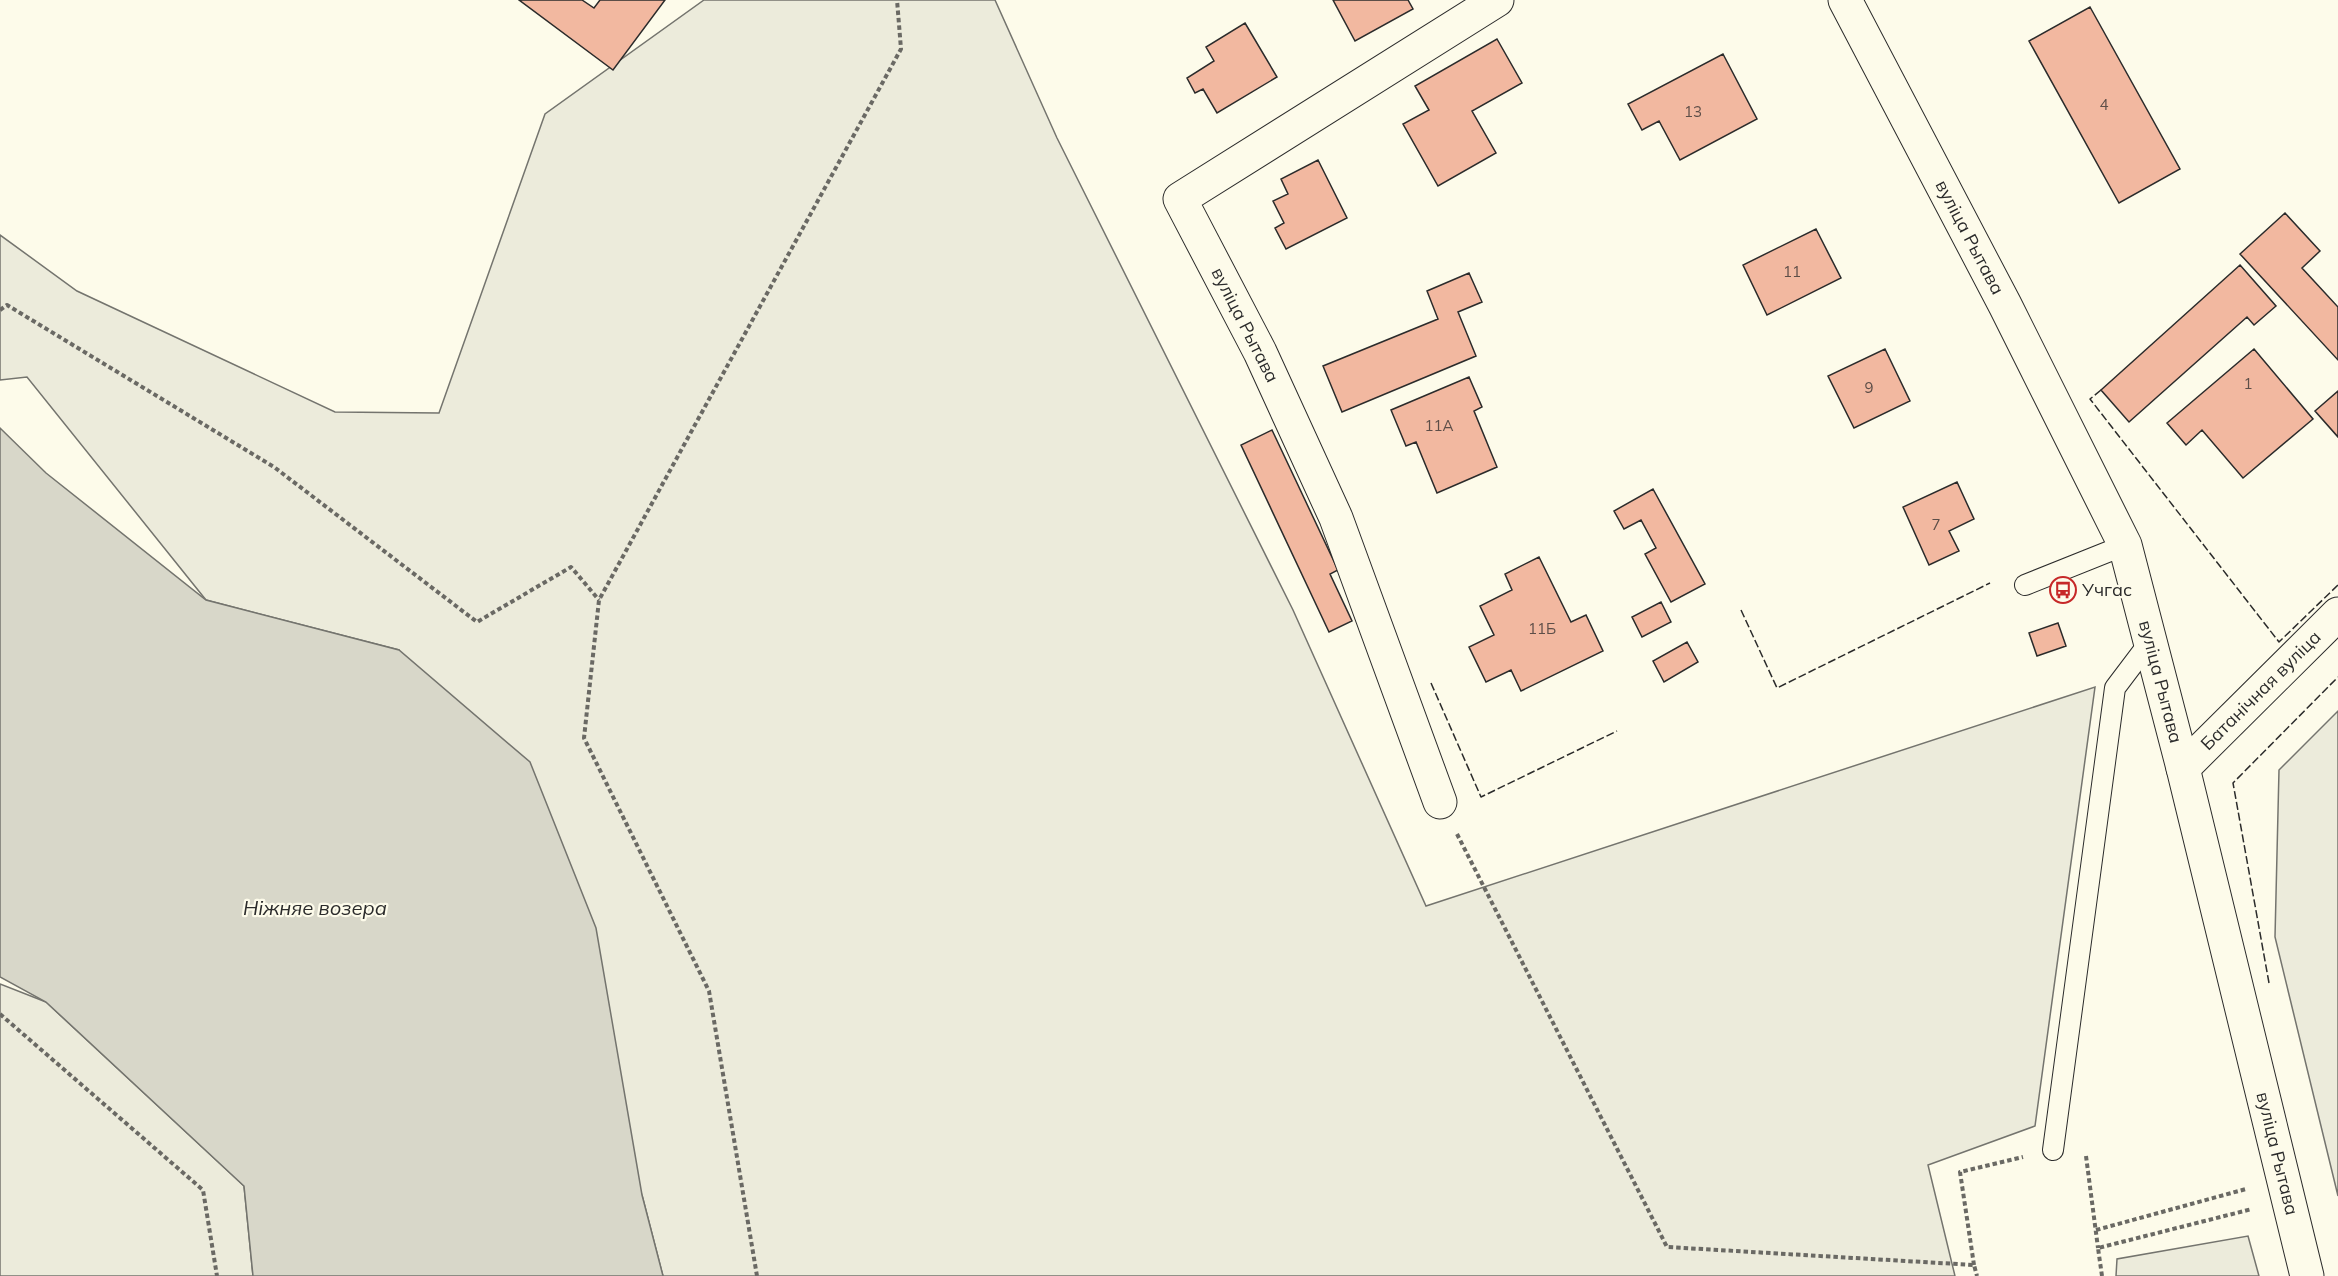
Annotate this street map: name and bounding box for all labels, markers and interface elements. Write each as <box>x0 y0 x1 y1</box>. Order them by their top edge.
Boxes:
house number: 4 <box>2099 95 2109 114</box>
house number: 13 <box>1684 102 1702 121</box>
street label: вуліца Рытава <box>1930 176 2009 298</box>
house number: 11 <box>1783 262 1801 281</box>
street label: вуліца Рытава <box>1207 263 1284 386</box>
house number: 1 <box>2243 374 2253 393</box>
house number: 9 <box>1864 378 1874 397</box>
house number: 11А <box>1424 416 1454 435</box>
house number: 7 <box>1931 515 1941 534</box>
bus stop icon: Учгас <box>2048 575 2078 605</box>
place label: Учгас <box>2081 578 2132 601</box>
street label: вуліца Рытава <box>2134 618 2188 746</box>
house number: 11Б <box>1528 619 1556 638</box>
street label: Батанічная вуліца <box>2196 625 2326 755</box>
water label: Ніжняе возера <box>243 895 387 920</box>
street label: вуліца Рытава <box>2251 1089 2304 1217</box>

